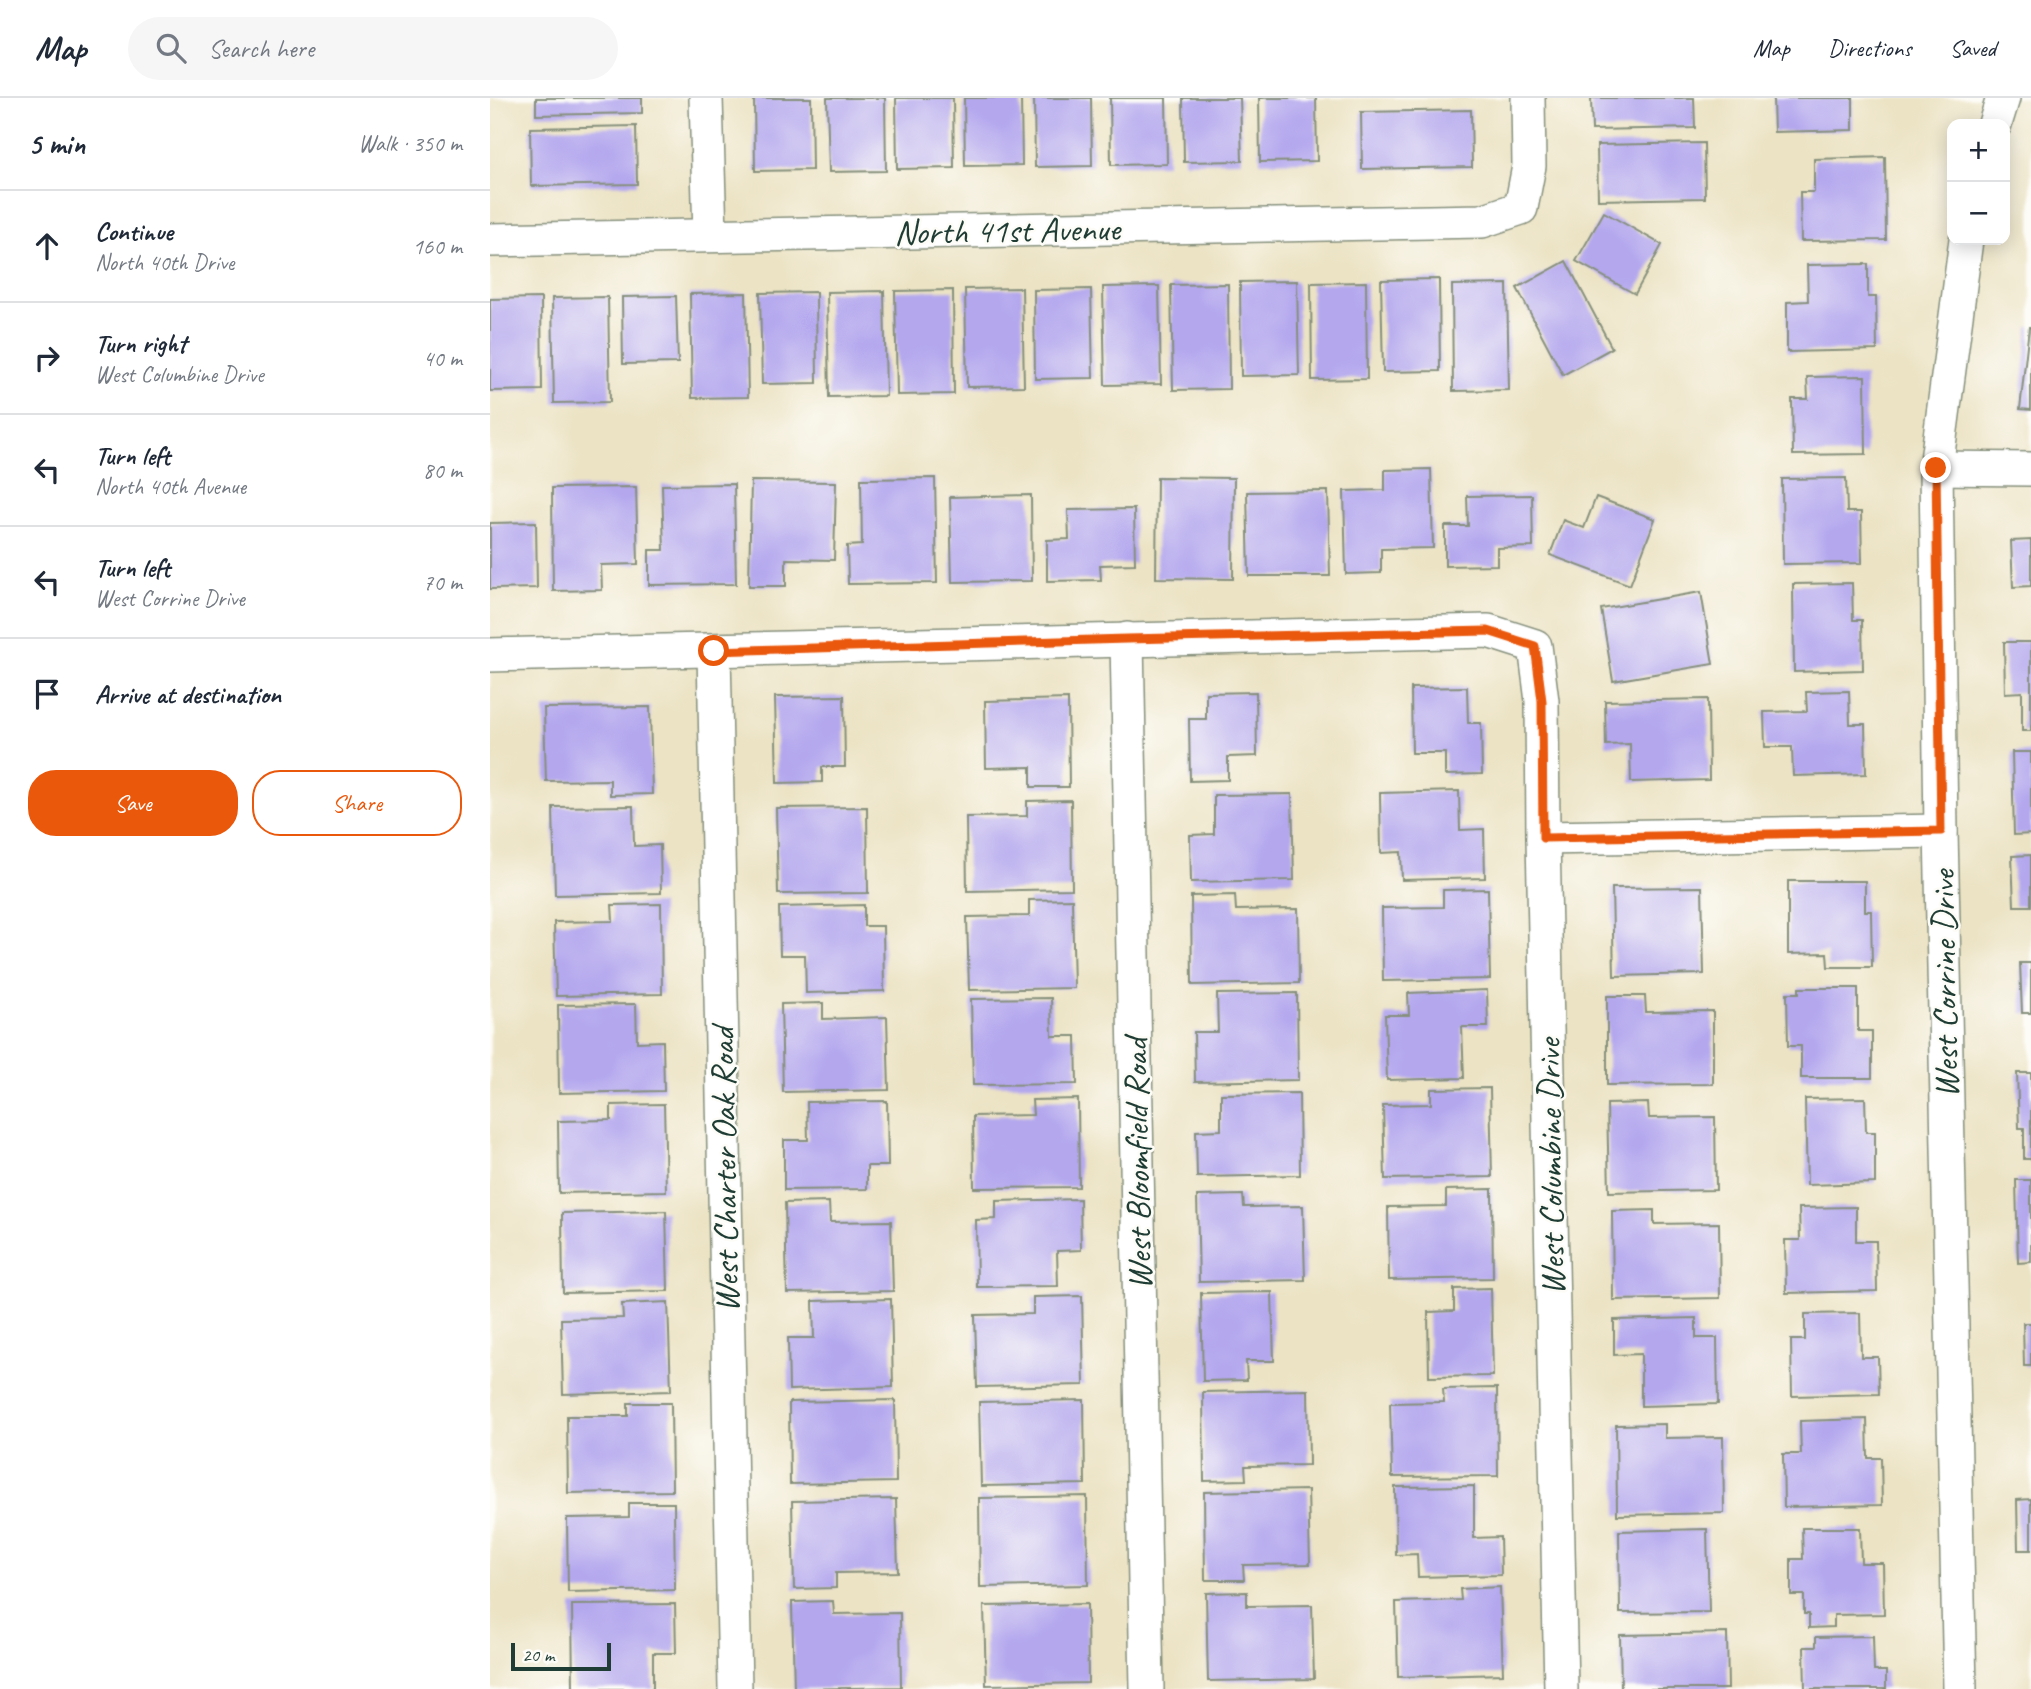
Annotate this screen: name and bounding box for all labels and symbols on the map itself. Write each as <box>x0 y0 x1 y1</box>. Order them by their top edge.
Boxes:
street label: North 41st Avenue <box>894 206 1123 255</box>
route end <box>1920 452 1951 483</box>
route start <box>698 635 729 666</box>
street label: West Corrine Drive <box>1920 867 1969 1098</box>
street label: West Charter Oak Road <box>699 1022 749 1313</box>
street label: West Bloomfield Road <box>1113 1033 1162 1290</box>
street label: West Columbine Drive <box>1526 1036 1575 1296</box>
scale bar <box>511 1640 611 1672</box>

